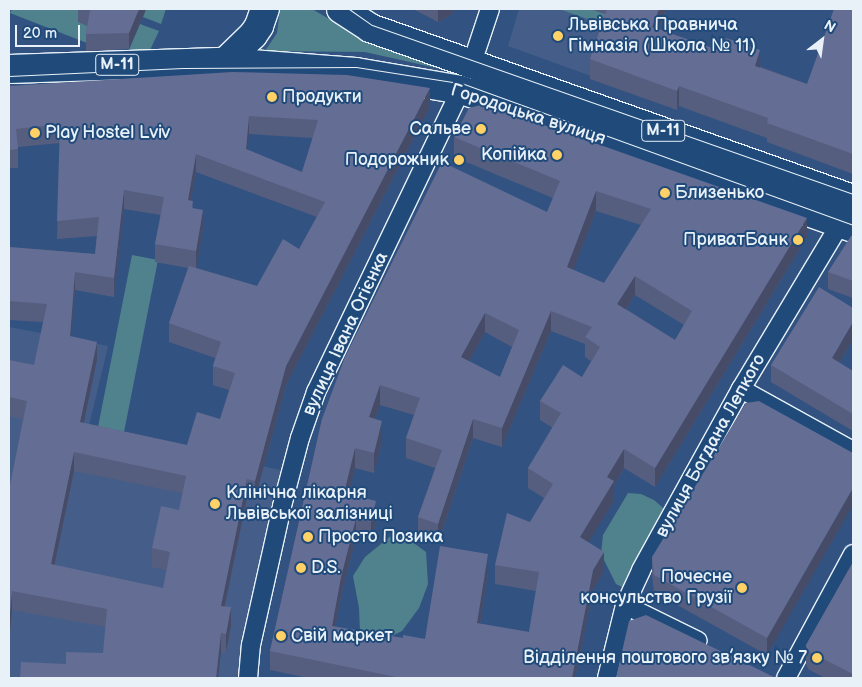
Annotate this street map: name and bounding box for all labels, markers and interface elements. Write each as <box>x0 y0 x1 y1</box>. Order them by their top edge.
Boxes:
scale bar <box>18 15 82 47</box>
place label: Львівська Правнича Гімназія (Школа № 11) <box>568 15 756 58</box>
north arrow <box>797 15 847 65</box>
text: N <box>821 17 839 37</box>
text: 20 m <box>23 24 57 43</box>
marker: Львівська Правнича Гімназія (Школа № 11) <box>552 30 564 42</box>
road number: М-11 <box>94 52 140 78</box>
street label: Городоцька вулиця <box>448 80 608 150</box>
place label: Продукти <box>282 86 362 108</box>
marker: Продукти <box>266 91 278 103</box>
place label: Сальве <box>410 118 471 140</box>
road number: М-11 <box>640 118 686 144</box>
place label: Play Hostel Lviv <box>45 122 171 144</box>
marker: Сальве <box>475 123 487 135</box>
marker: Play Hostel Lviv <box>29 127 41 139</box>
place label: Копійка <box>481 144 547 166</box>
place label: Подорожник <box>345 149 449 171</box>
marker: Копійка <box>551 149 563 161</box>
marker: Подорожник <box>453 154 465 166</box>
place label: Близенько <box>675 182 764 204</box>
marker: Близенько <box>659 187 671 199</box>
place label: ПриватБанк <box>683 229 788 251</box>
marker: ПриватБанк <box>792 234 804 246</box>
street label: вулиця Івана Огієнка <box>299 249 393 419</box>
street label: вулиця Богдана Лепкого <box>652 351 770 541</box>
place label: Клінічна лікарня Львівської залізниці <box>226 483 393 526</box>
marker: Клінічна лікарня Львівської залізниці <box>208 497 222 511</box>
place label: Просто Позика <box>318 526 443 548</box>
marker: Просто Позика <box>302 531 314 543</box>
place label: D.S. <box>311 557 341 579</box>
marker: D.S. <box>295 562 307 574</box>
place label: Почесне консульство Грузії <box>580 567 732 610</box>
marker: Почесне консульство Грузії <box>736 582 748 594</box>
place label: Свій маркет <box>291 625 393 647</box>
marker: Свій маркет <box>275 630 287 642</box>
place label: Відділення поштового зв’язку № 7 <box>523 647 807 669</box>
marker: Відділення поштового зв’язку № 7 <box>811 652 823 664</box>

